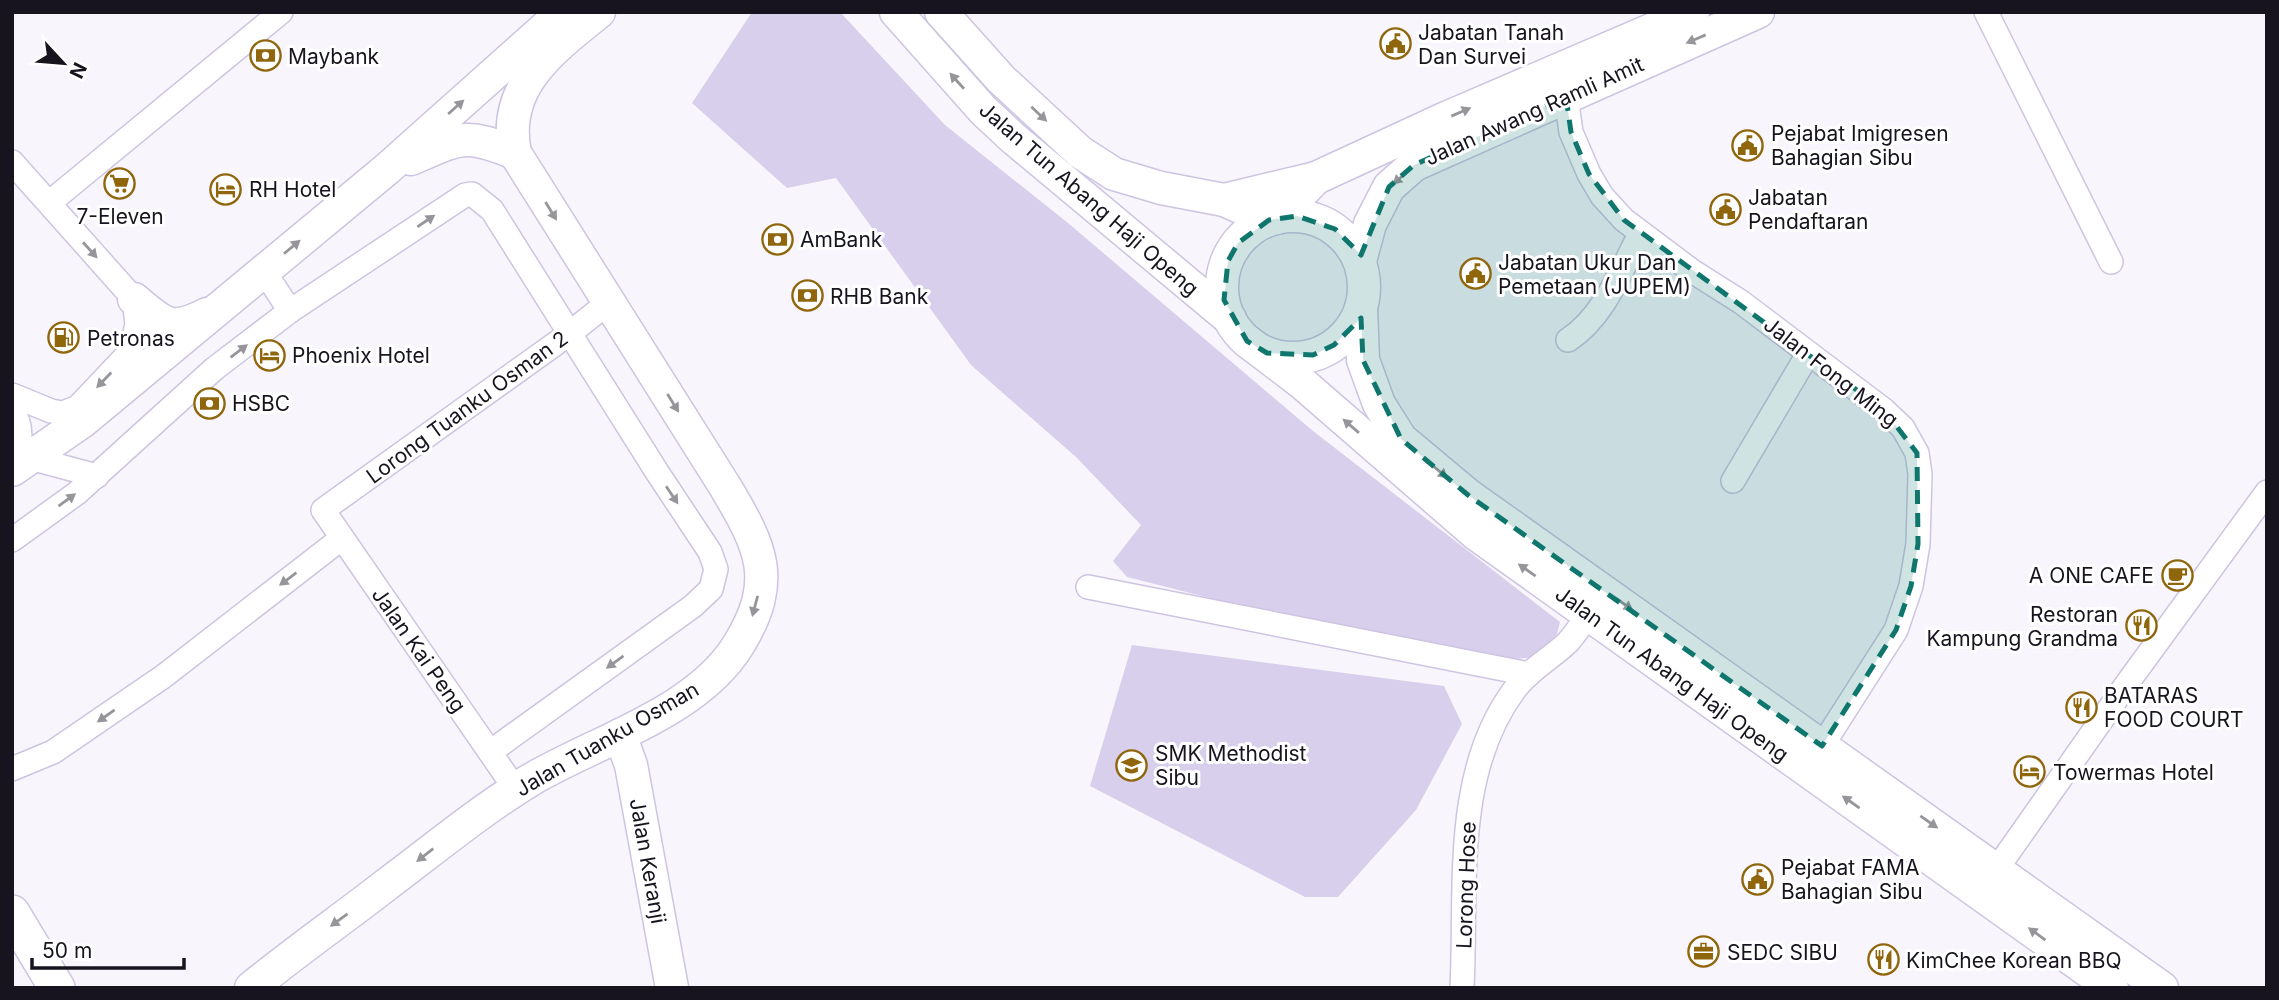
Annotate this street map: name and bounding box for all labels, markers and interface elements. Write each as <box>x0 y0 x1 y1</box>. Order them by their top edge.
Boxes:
place label: Jabatan Tanah Dan Survei <box>1418 20 1564 69</box>
public building icon: Jabatan Tanah Dan Survei <box>1378 27 1412 61</box>
north arrow <box>28 28 98 98</box>
one-way arrow <box>1685 34 1706 45</box>
bank icon: Maybank <box>248 39 282 73</box>
place label: Maybank <box>288 44 380 69</box>
street label: Jalan Awang Ramli Amit <box>1421 51 1647 171</box>
text: N <box>64 59 91 82</box>
one-way arrow <box>949 72 965 90</box>
street label: Jalan Tun Abang Haji Openg <box>974 97 1204 301</box>
one-way arrow <box>448 100 465 115</box>
one-way arrow <box>1030 106 1047 122</box>
one-way arrow <box>1451 106 1471 118</box>
place label: Pejabat Imigresen Bahagian Sibu <box>1771 121 1949 170</box>
public building icon: Pejabat Imigresen Bahagian Sibu <box>1731 128 1765 162</box>
supermarket icon: 7-Eleven <box>103 167 137 201</box>
one-way arrow <box>1393 168 1410 184</box>
hotel icon: RH Hotel <box>209 172 243 206</box>
place label: RH Hotel <box>249 177 336 202</box>
place label: Jabatan Pendaftaran <box>1748 185 1869 234</box>
public building icon: Jabatan Pendaftaran <box>1708 192 1742 226</box>
one-way arrow <box>545 201 558 221</box>
place label: 7-Eleven <box>76 204 164 229</box>
one-way arrow <box>416 215 435 228</box>
bank icon: AmBank <box>760 222 794 256</box>
place label: AmBank <box>800 227 883 252</box>
one-way arrow <box>283 240 301 255</box>
one-way arrow <box>82 241 98 259</box>
place label: Jabatan Ukur Dan Pemetaan (JUPEM) <box>1498 250 1691 299</box>
public building icon: Jabatan Ukur Dan Pemetaan (JUPEM) <box>1458 257 1492 291</box>
bank icon: RHB Bank <box>790 279 824 313</box>
place label: RHB Bank <box>830 284 929 309</box>
street label: Jalan Fong Ming <box>1759 312 1903 432</box>
fuel station icon: Petronas <box>47 321 81 355</box>
place label: Petronas <box>87 326 175 351</box>
street label: Lorong Tuanku Osman 2 <box>361 326 573 488</box>
hotel icon: Phoenix Hotel <box>252 338 286 372</box>
one-way arrow <box>229 343 247 358</box>
place label: Phoenix Hotel <box>292 343 430 368</box>
one-way arrow <box>96 371 112 388</box>
bank icon: HSBC <box>192 386 226 420</box>
place label: HSBC <box>232 391 290 416</box>
one-way arrow <box>666 394 679 413</box>
one-way arrow <box>1342 418 1360 434</box>
one-way arrow <box>1431 463 1448 478</box>
one-way arrow <box>665 485 678 505</box>
one-way arrow <box>58 493 76 507</box>
cafe icon: A ONE CAFE <box>2160 558 2194 592</box>
one-way arrow <box>1518 563 1536 577</box>
place label: A ONE CAFE <box>2029 563 2154 588</box>
one-way arrow <box>279 572 297 586</box>
street label: Jalan Tun Abang Haji Openg <box>1551 581 1793 767</box>
street label: Jalan Kai Peng <box>367 583 471 717</box>
one-way arrow <box>749 595 760 617</box>
one-way arrow <box>1615 597 1633 611</box>
place label: Restoran Kampung Grandma <box>1926 602 2118 651</box>
restaurant icon: Restoran Kampung Grandma <box>2124 609 2158 643</box>
one-way arrow <box>606 654 624 668</box>
street label: Jalan Tuanku Osman <box>511 676 703 802</box>
place label: BATARAS FOOD COURT <box>2104 683 2244 732</box>
restaurant icon: BATARAS FOOD COURT <box>2064 690 2098 724</box>
one-way arrow <box>97 709 115 723</box>
place label: SMK Methodist Sibu <box>1155 741 1307 790</box>
school or university icon: SMK Methodist Sibu <box>1115 748 1149 782</box>
hotel icon: Towermas Hotel <box>2013 755 2047 789</box>
place label: Towermas Hotel <box>2053 760 2214 785</box>
one-way arrow <box>1842 795 1860 809</box>
street label: Jalan Keranji <box>625 796 671 926</box>
one-way arrow <box>1919 815 1938 829</box>
street label: Lorong Hose <box>1451 821 1481 949</box>
one-way arrow <box>416 848 434 863</box>
place label: Pejabat FAMA Bahagian Sibu <box>1781 855 1923 904</box>
public building icon: Pejabat FAMA Bahagian Sibu <box>1741 862 1775 896</box>
one-way arrow <box>330 913 348 927</box>
scale bar <box>32 926 184 970</box>
one-way arrow <box>2028 927 2046 941</box>
office icon: SEDC SIBU <box>1687 935 1721 969</box>
text: 50 m <box>42 938 92 963</box>
place label: SEDC SIBU <box>1727 940 1838 965</box>
restaurant icon: KimChee Korean BBQ <box>1866 943 1900 977</box>
place label: KimChee Korean BBQ <box>1906 948 2122 973</box>

